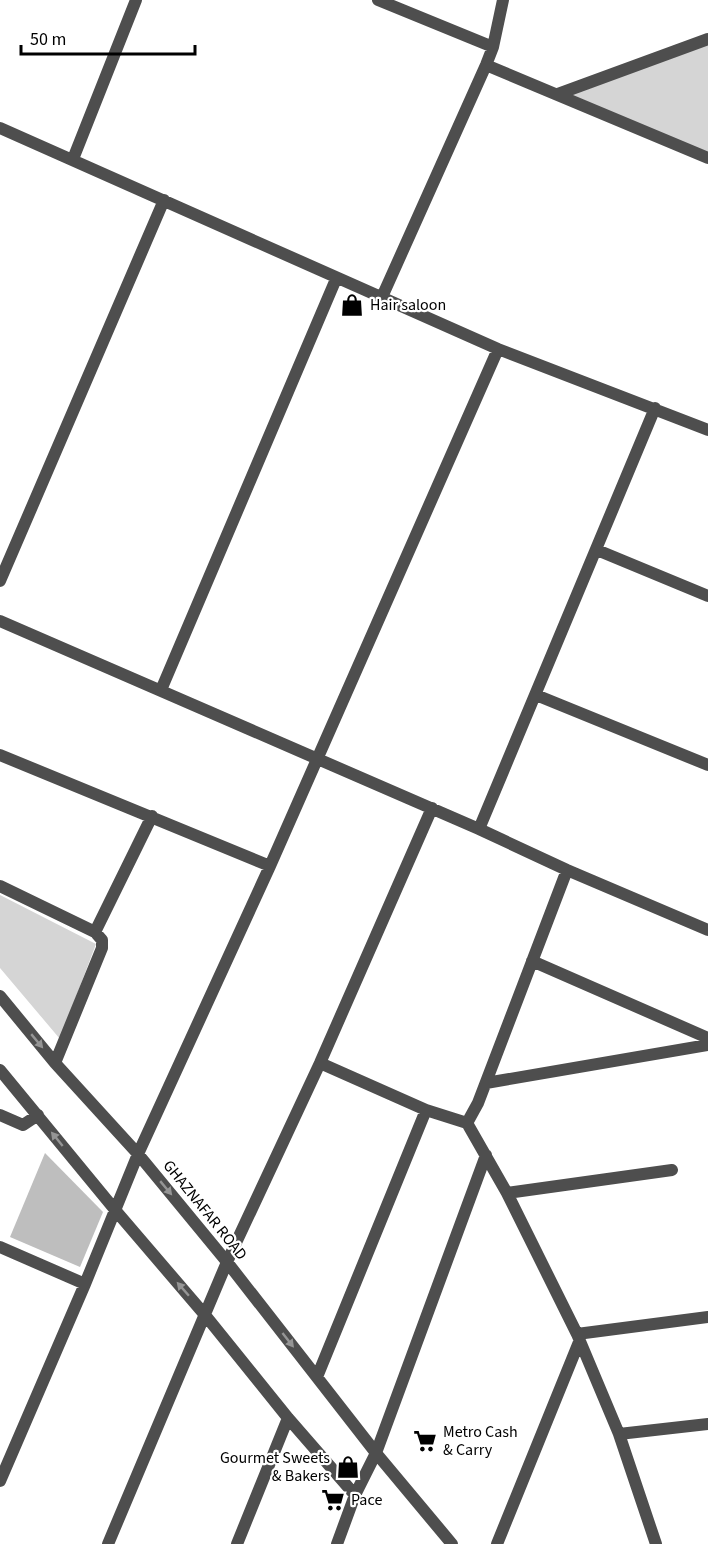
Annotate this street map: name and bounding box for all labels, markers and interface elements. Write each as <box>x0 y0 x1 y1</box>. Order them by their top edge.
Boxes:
scale bar <box>21 18 195 56</box>
text: 50 m <box>30 27 66 52</box>
shop icon: Hair saloon <box>339 292 365 318</box>
place label: Hair saloon <box>370 294 446 316</box>
one-way arrow <box>31 1034 43 1049</box>
one-way arrow <box>51 1131 64 1147</box>
street label: GHAZNAFAR ROAD <box>158 1155 252 1265</box>
one-way arrow <box>159 1180 172 1195</box>
one-way arrow <box>176 1281 189 1297</box>
one-way arrow <box>282 1332 294 1348</box>
place label: Metro Cash & Carry <box>443 1421 518 1461</box>
supermarket icon: Metro Cash & Carry <box>412 1428 438 1454</box>
place label: Gourmet Sweets & Bakers <box>220 1447 330 1487</box>
shop icon: Gourmet Sweets & Bakers <box>335 1454 361 1480</box>
supermarket icon: Pace <box>320 1487 346 1513</box>
place label: Pace <box>351 1489 382 1511</box>

